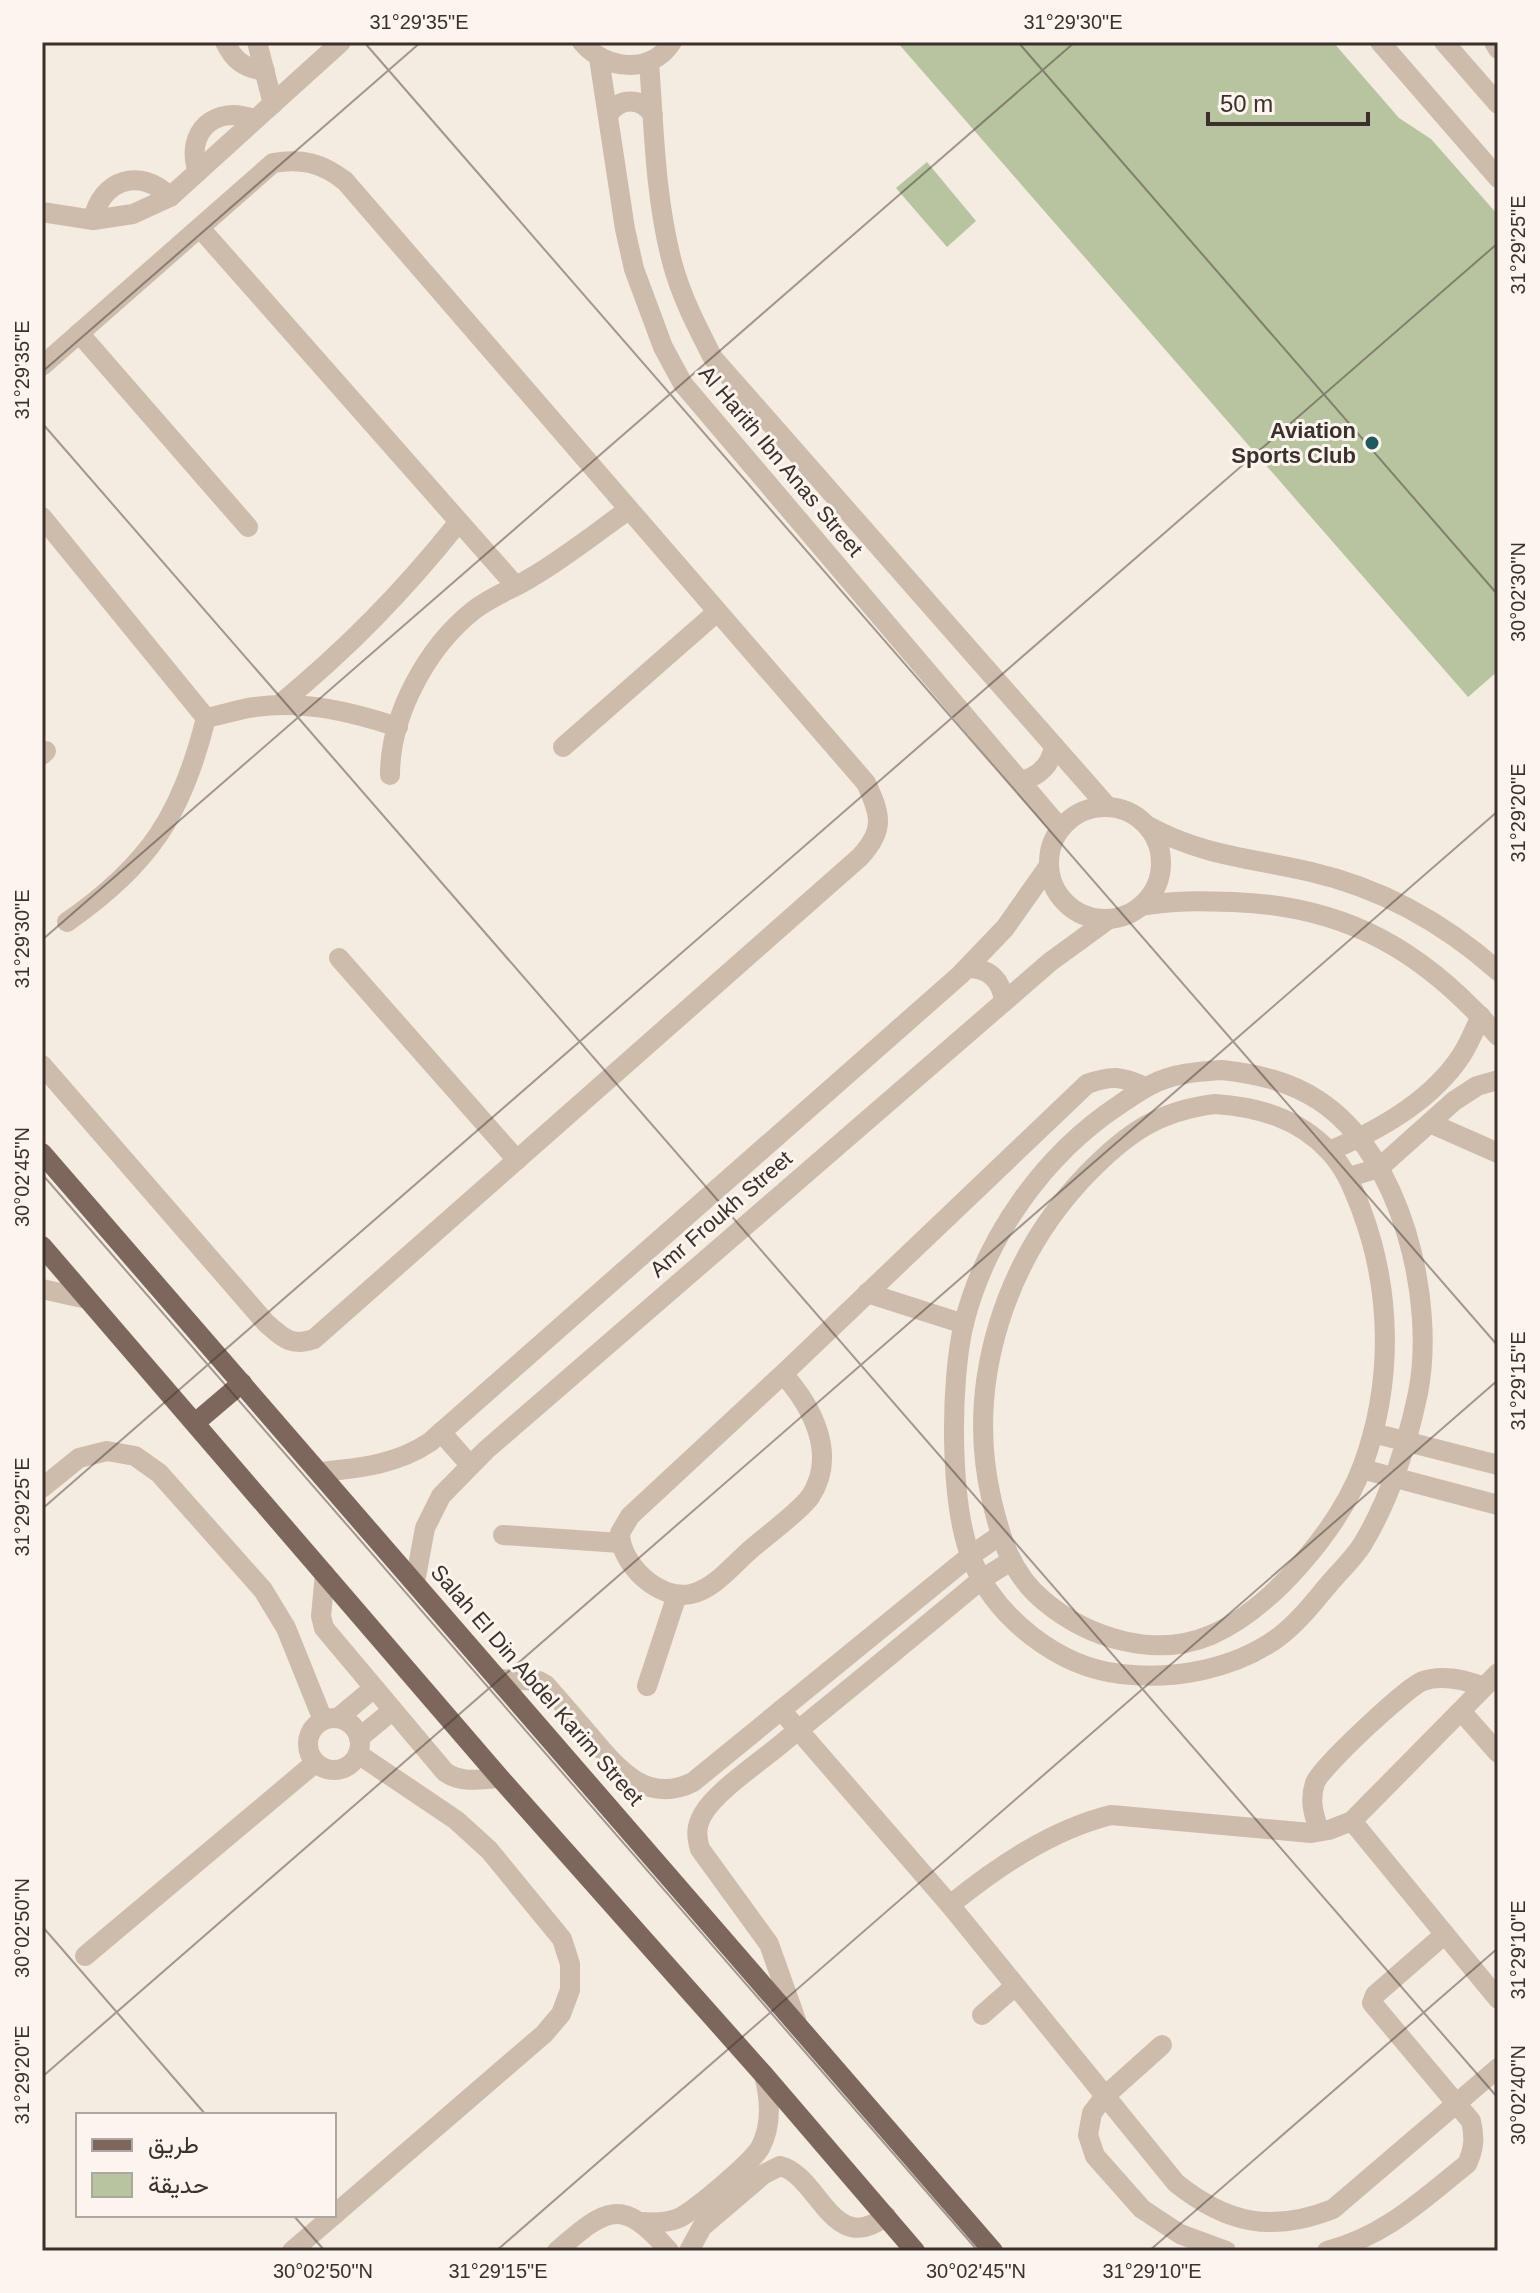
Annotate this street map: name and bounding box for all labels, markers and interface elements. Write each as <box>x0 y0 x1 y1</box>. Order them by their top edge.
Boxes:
text: 31°29'35"E <box>370 11 469 33</box>
text: 31°29'30"E <box>1024 11 1123 33</box>
scale bar <box>1208 76 1368 126</box>
text: 50 m <box>1220 90 1273 117</box>
text: 31°29'25"E <box>1507 196 1529 295</box>
text: 31°29'35"E <box>11 321 33 420</box>
street label: Al Harith Ibn Anas Street <box>694 361 868 561</box>
place label: Aviation Sports Club <box>1231 418 1356 468</box>
marker: Aviation Sports Club <box>1363 434 1381 452</box>
text: 30°02'30"N <box>1507 542 1529 642</box>
text: 31°29'20"E <box>1507 764 1529 863</box>
text: 31°29'30"E <box>11 890 33 989</box>
text: 30°02'45"N <box>11 1127 33 1227</box>
street label: Amr Froukh Street <box>645 1146 797 1282</box>
text: 31°29'15"E <box>1507 1332 1529 1431</box>
text: 31°29'25"E <box>11 1458 33 1557</box>
street label: Salah El Din Abdel Karim Street <box>426 1560 648 1810</box>
text: 30°02'50"N <box>11 1878 33 1978</box>
text: 31°29'10"E <box>1507 1901 1529 2000</box>
text: 31°29'20"E <box>11 2026 33 2125</box>
text: 30°02'40"N <box>1507 2045 1529 2145</box>
legend <box>76 2113 336 2217</box>
text: طريق <box>148 2131 199 2160</box>
text: حديقة <box>148 2171 209 2199</box>
text: 30°02'50"N <box>273 2260 373 2282</box>
text: 31°29'15"E <box>449 2260 548 2282</box>
text: 30°02'45"N <box>926 2260 1026 2282</box>
text: 31°29'10"E <box>1103 2260 1202 2282</box>

